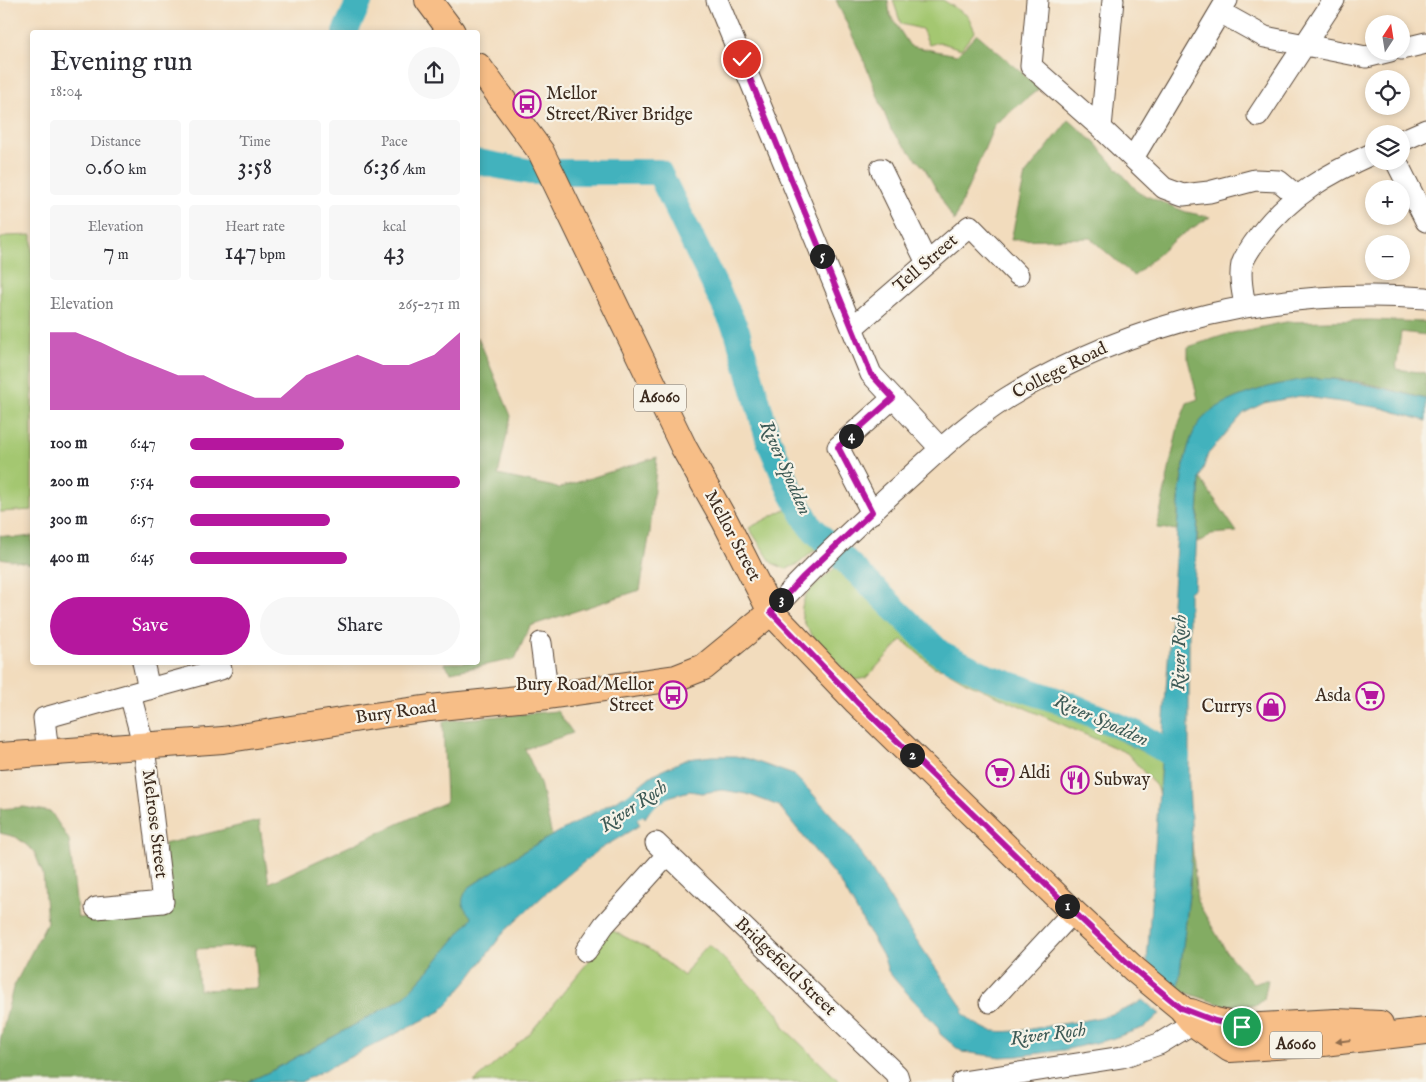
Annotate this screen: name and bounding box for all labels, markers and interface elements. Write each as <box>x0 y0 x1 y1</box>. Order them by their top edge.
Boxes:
north arrow <box>1365 15 1410 60</box>
map controls <box>1365 15 1410 280</box>
pin <box>721 38 763 80</box>
text: Evening run <box>50 45 193 80</box>
icon: check <box>728 45 756 73</box>
button: share <box>408 47 460 99</box>
button: locate <box>1365 70 1410 115</box>
text: 18:04 <box>50 82 82 102</box>
place label: Mellor Street/River Bridge <box>546 83 693 127</box>
bus stop icon: Mellor Street/River Bridge <box>512 89 542 119</box>
button: layers <box>1365 125 1410 170</box>
text: Distance <box>90 133 141 151</box>
text: Time <box>239 133 271 151</box>
text: Pace <box>381 133 408 151</box>
text: 0.60 <box>85 151 125 183</box>
text: 3:58 <box>238 151 272 183</box>
text: 6:36 <box>363 151 400 183</box>
text: km <box>125 161 147 179</box>
text: /km <box>400 161 426 179</box>
button: + <box>1365 180 1410 225</box>
text: Elevation <box>88 218 143 236</box>
text: Heart rate <box>225 218 285 236</box>
text: kcal <box>383 218 406 236</box>
street label: Tell Street <box>889 230 963 298</box>
button: − <box>1365 235 1410 280</box>
text: 7 <box>103 236 115 268</box>
text: 147 <box>224 236 257 268</box>
text: 43 <box>384 236 405 268</box>
pin: 5 <box>810 244 834 268</box>
text: m <box>115 246 128 264</box>
text: bpm <box>257 246 286 264</box>
text: 5 <box>820 247 825 265</box>
text: Elevation <box>50 295 113 315</box>
text: 265–271 m <box>398 295 460 315</box>
street label: College Road <box>1009 337 1112 405</box>
road number: A6060 <box>634 384 686 412</box>
water label: River Spodden <box>753 417 817 519</box>
pin: 4 <box>838 424 864 448</box>
text: 4 <box>848 427 855 445</box>
text: 100 m <box>50 434 87 454</box>
text: 6:47 <box>130 434 156 454</box>
text: 200 m <box>50 472 89 492</box>
text: 5:54 <box>130 472 154 492</box>
street label: Mellor Street <box>698 487 766 585</box>
text: 300 m <box>50 510 88 530</box>
text: 6:57 <box>130 510 154 530</box>
text: 400 m <box>50 548 89 568</box>
text: 6:45 <box>130 548 155 568</box>
pin: 3 <box>768 588 794 612</box>
text: 3 <box>779 591 784 609</box>
button: Save <box>50 597 250 655</box>
button: Share <box>260 597 460 655</box>
water label: River Roch <box>1167 615 1193 691</box>
place label: Bury Road/Mellor Street <box>515 674 654 718</box>
bus stop icon: Bury Road/Mellor Street <box>658 680 688 710</box>
supermarket icon: Asda <box>1355 681 1385 711</box>
place label: Asda <box>1314 685 1351 708</box>
water label: River Spodden <box>1050 689 1152 753</box>
shop icon: Currys <box>1256 692 1286 722</box>
street label: Bury Road <box>354 696 438 730</box>
place label: Currys <box>1201 696 1252 719</box>
pin: 2 <box>900 742 924 768</box>
text: 2 <box>909 746 916 764</box>
supermarket icon: Aldi <box>985 758 1015 788</box>
place label: Aldi <box>1018 762 1051 785</box>
restaurant icon: Subway <box>1060 765 1090 795</box>
street label: Melrose Street <box>136 768 172 880</box>
place label: Subway <box>1094 769 1150 792</box>
water label: River Roch <box>596 776 672 838</box>
pin: 1 <box>1054 894 1080 918</box>
text: 1 <box>1065 897 1070 915</box>
street label: Bridgefield Street <box>729 913 841 1021</box>
pin <box>1221 1006 1263 1048</box>
icon: arrive <box>1228 1013 1256 1041</box>
water label: River Roch <box>1009 1018 1087 1052</box>
road number: A6060 <box>1270 1032 1322 1058</box>
one-way arrow <box>1334 1037 1350 1045</box>

